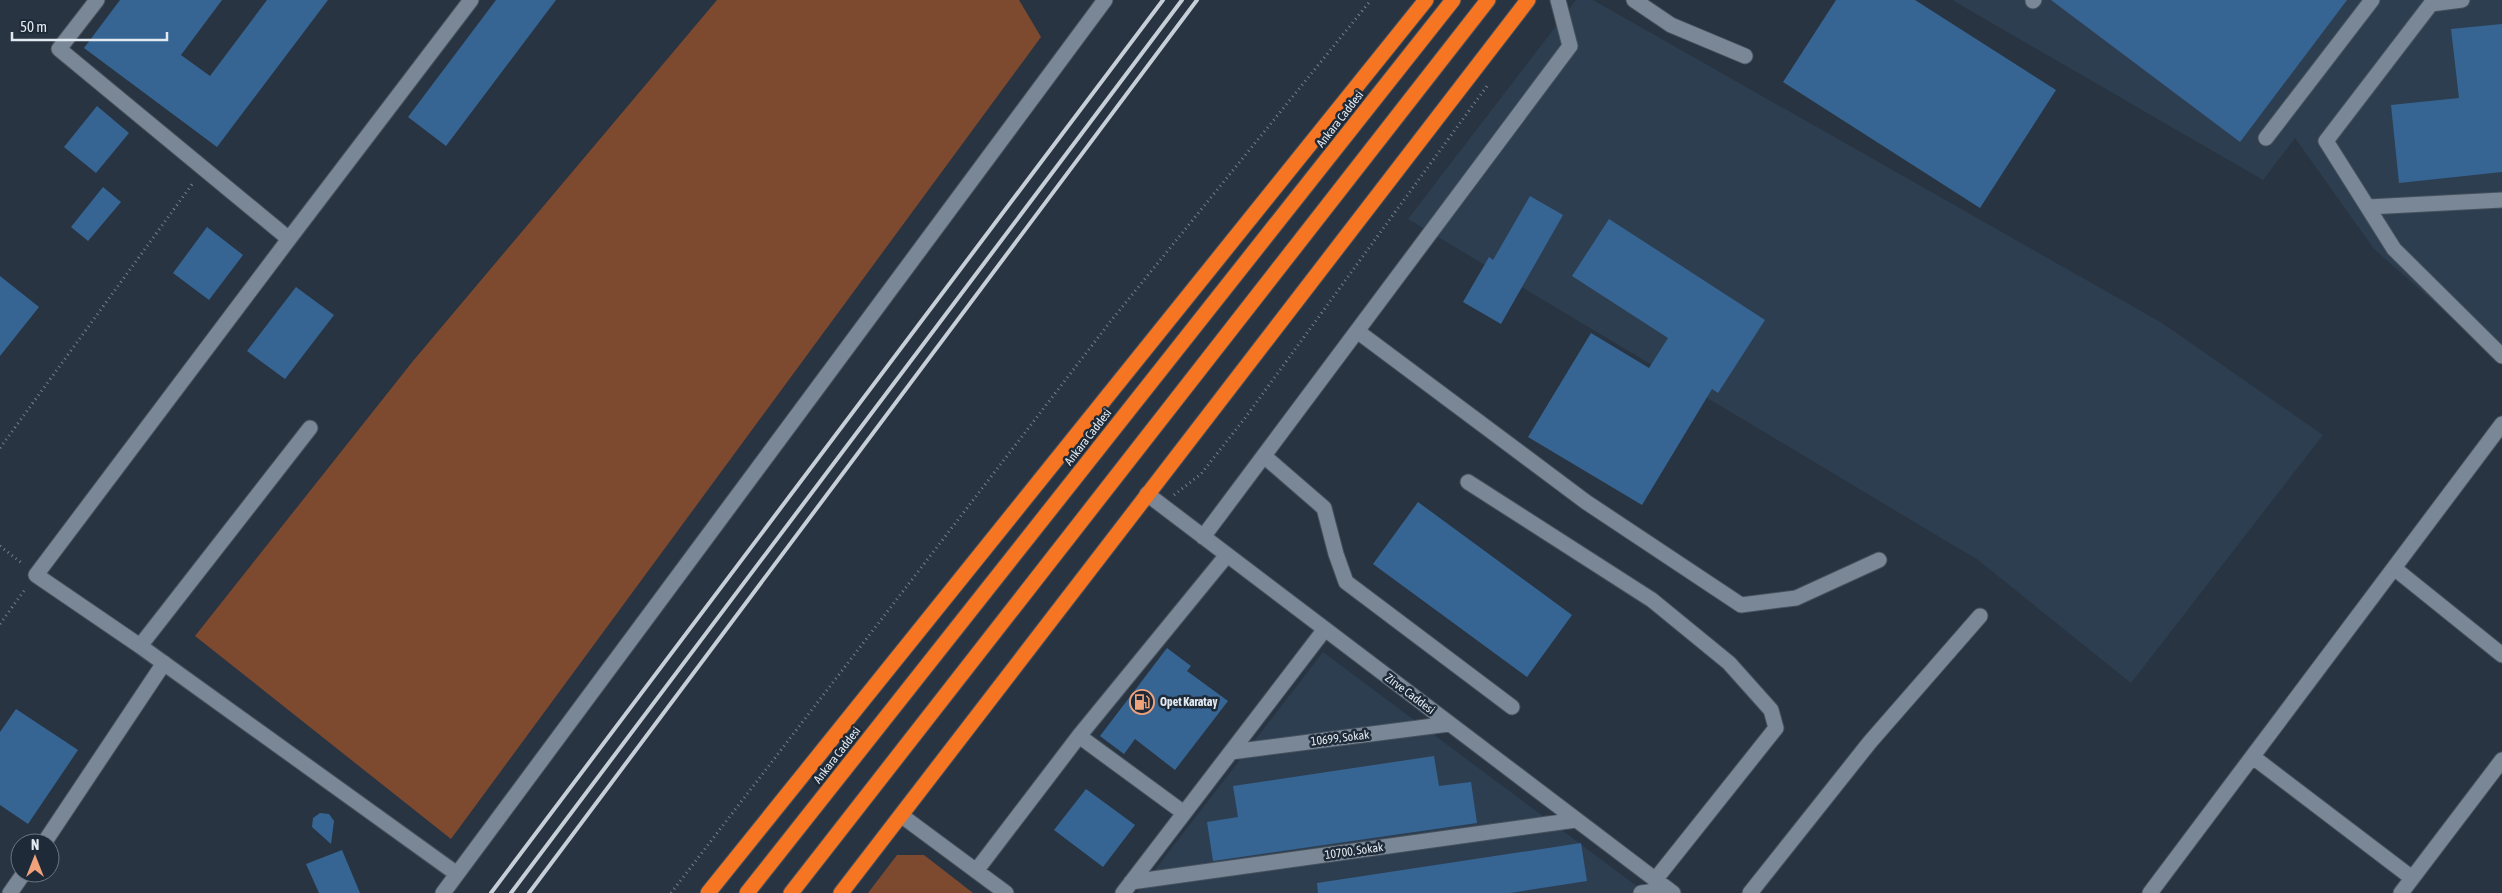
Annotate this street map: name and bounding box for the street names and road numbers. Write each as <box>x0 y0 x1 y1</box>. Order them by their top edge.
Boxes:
street label: Ankara Caddesi <box>1314 88 1366 150</box>
street label: Ankara Caddesi <box>1062 406 1114 468</box>
street label: Zirve Caddesi <box>1382 671 1438 717</box>
street label: Ankara Caddesi <box>811 724 863 786</box>
street label: 10699. Sokak <box>1310 727 1371 749</box>
street label: 10700. Sokak <box>1324 840 1385 862</box>

